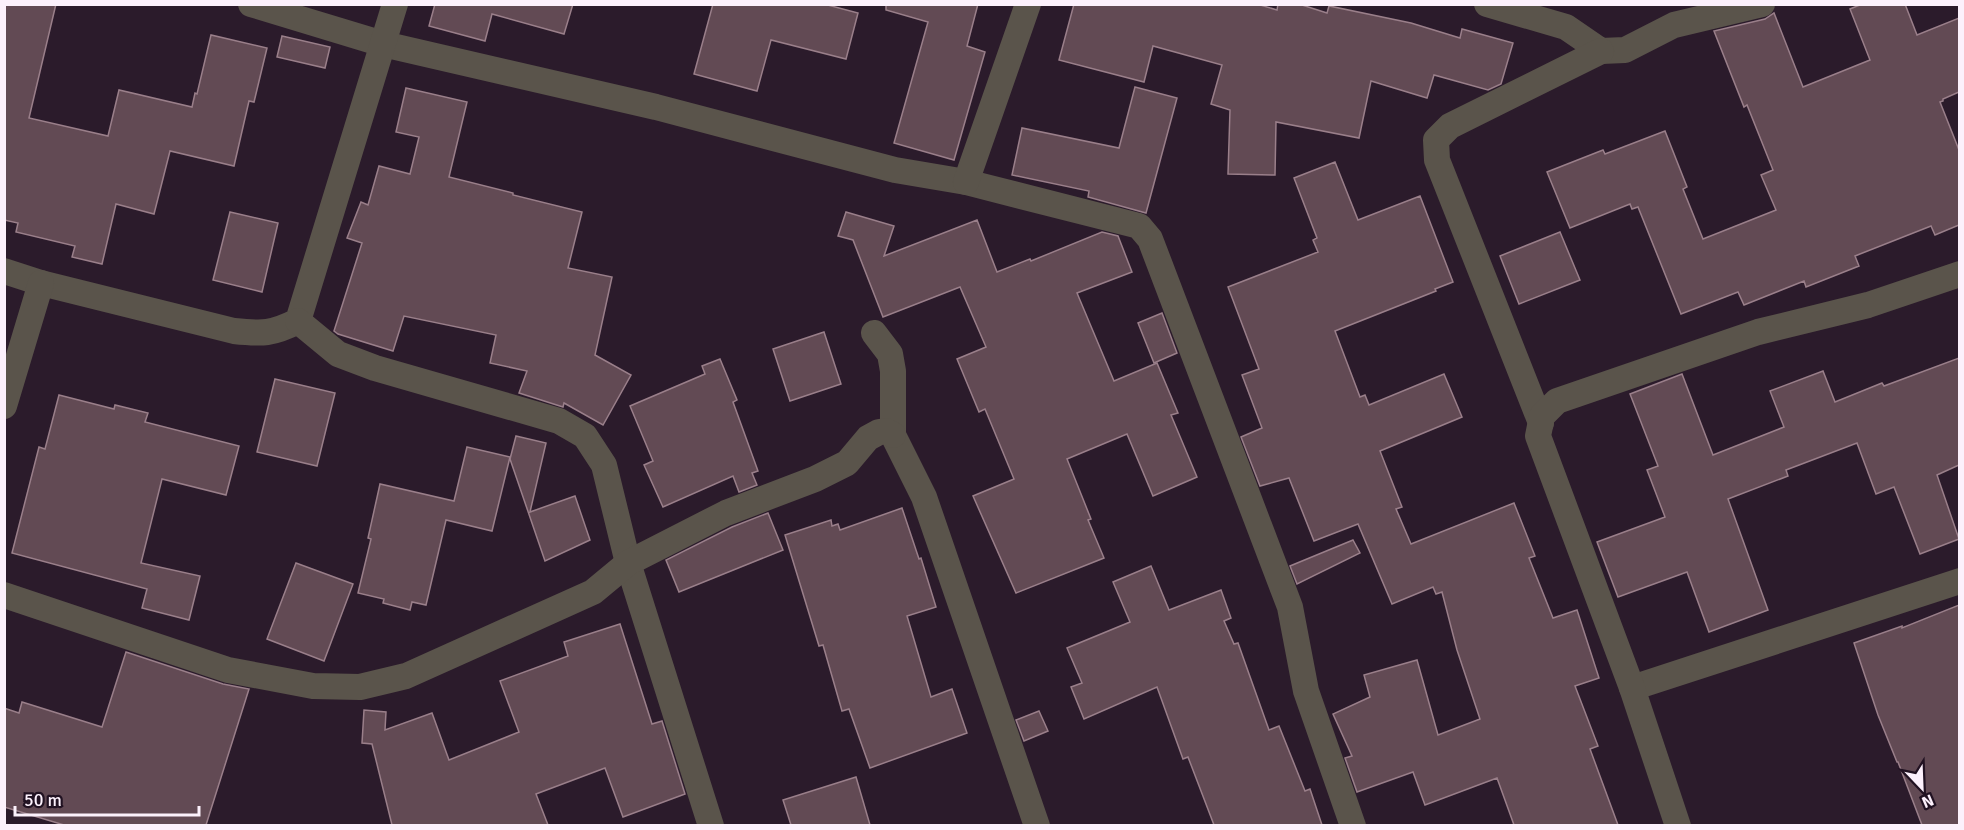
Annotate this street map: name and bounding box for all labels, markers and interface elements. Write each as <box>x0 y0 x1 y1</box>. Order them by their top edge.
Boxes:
north arrow <box>1892 758 1952 818</box>
scale bar <box>15 779 200 817</box>
text: 50 m <box>24 789 62 811</box>
text: N <box>1918 790 1937 812</box>

